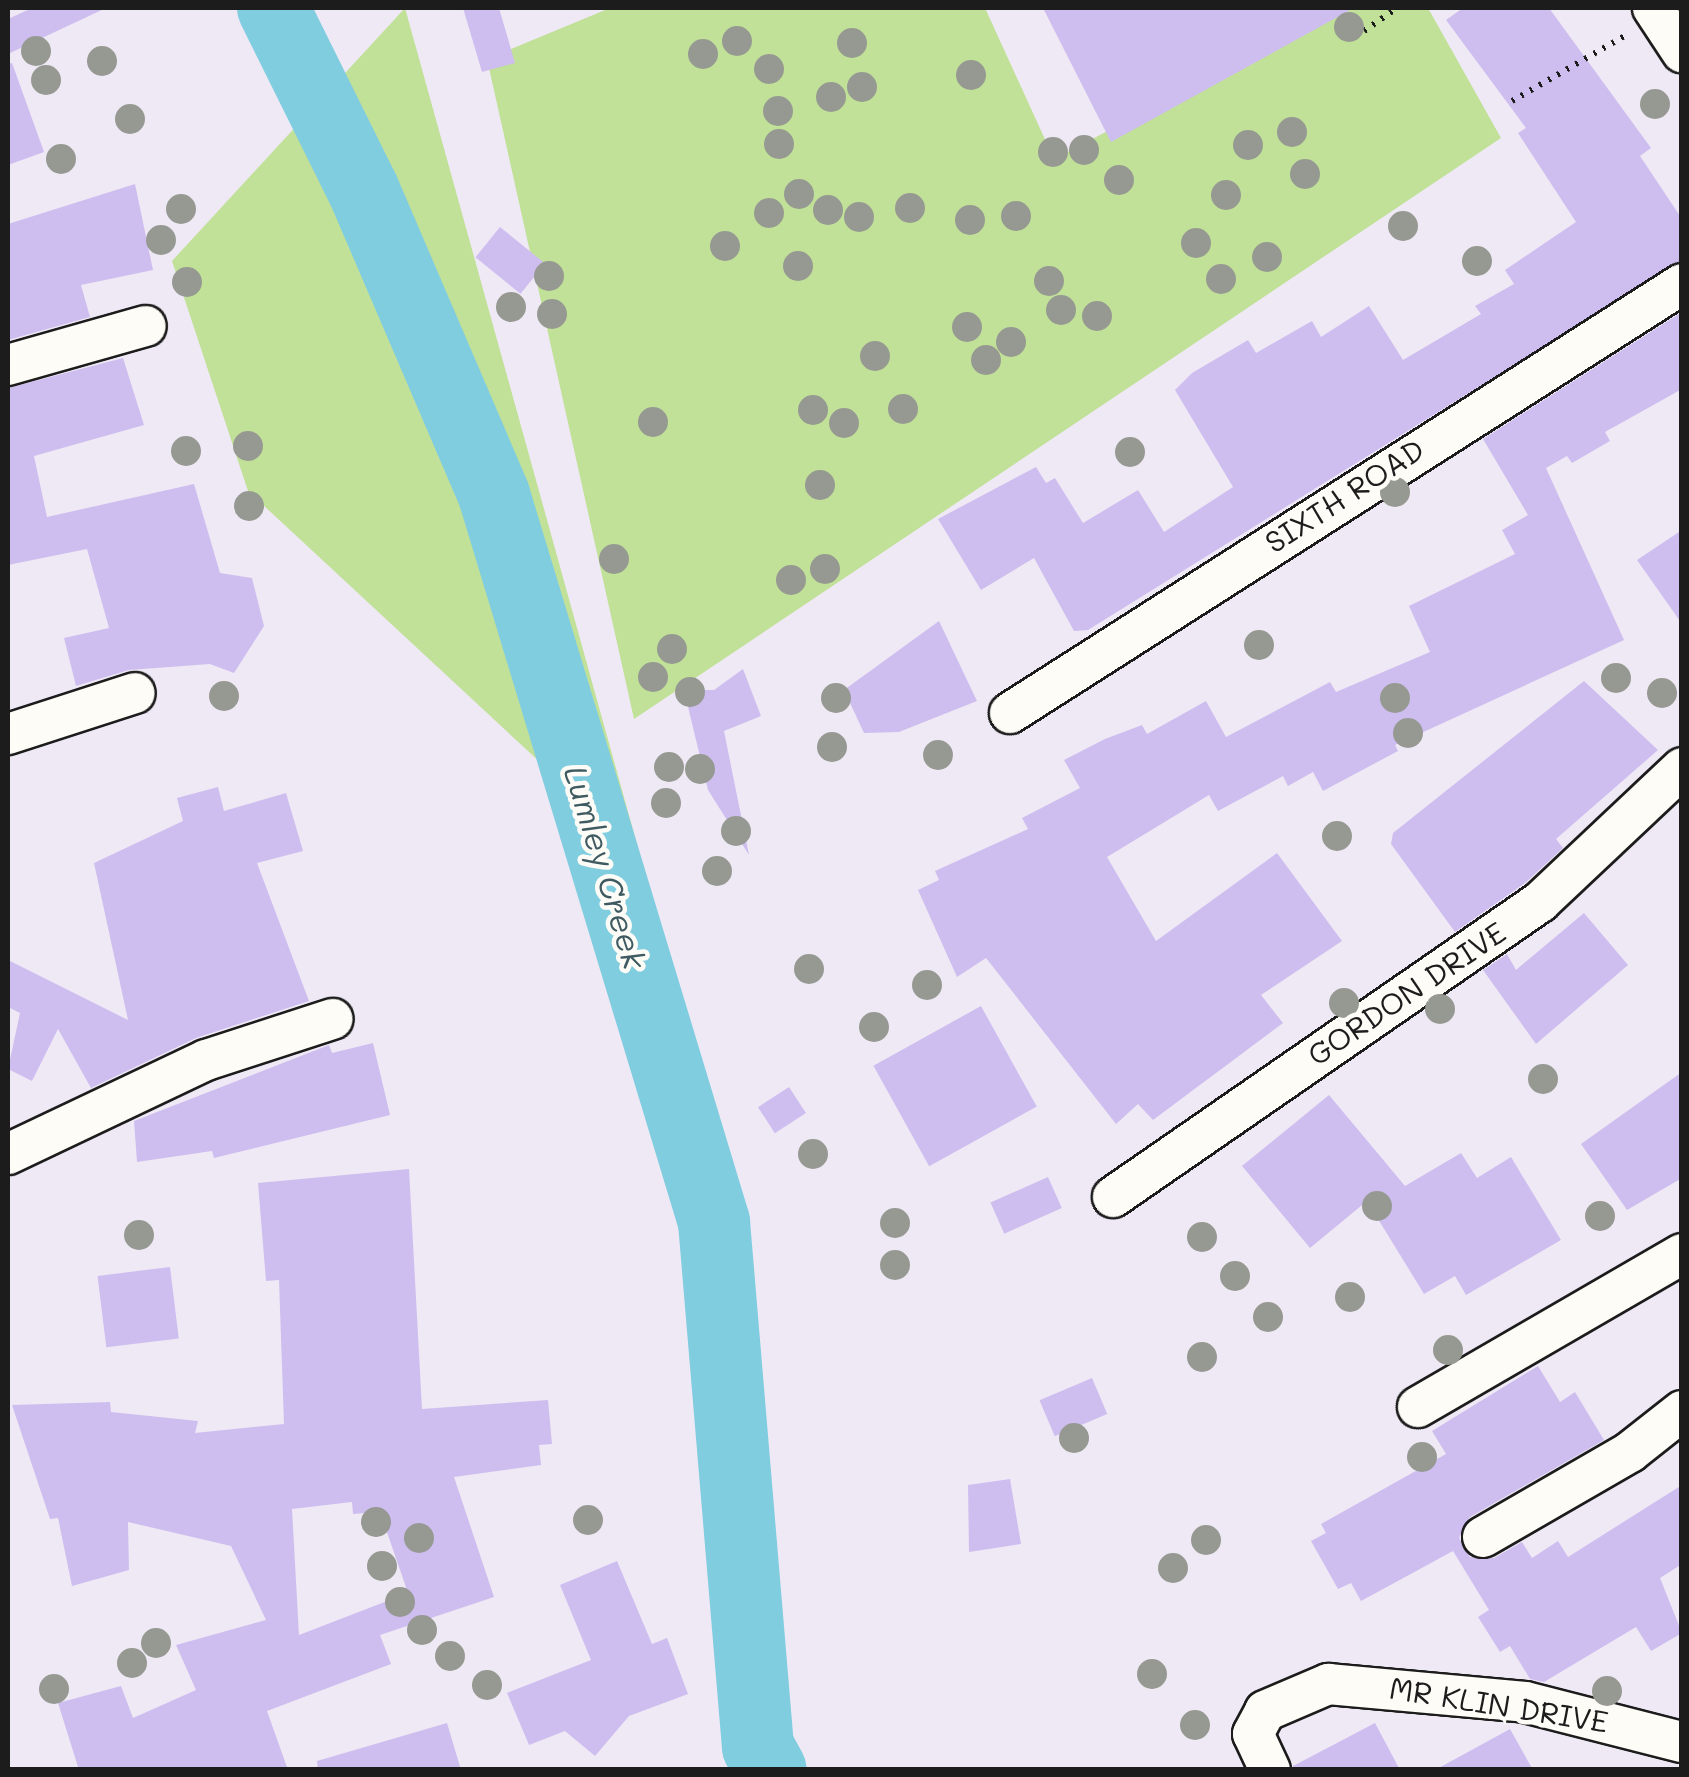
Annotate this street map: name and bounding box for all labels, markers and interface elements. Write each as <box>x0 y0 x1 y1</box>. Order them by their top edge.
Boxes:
street label: SIXTH ROAD <box>1258 430 1430 560</box>
water label: Lumley Creek <box>557 761 655 973</box>
street label: GORDON DRIVE <box>1300 914 1512 1072</box>
street label: MR KLIN DRIVE <box>1387 1669 1611 1739</box>

